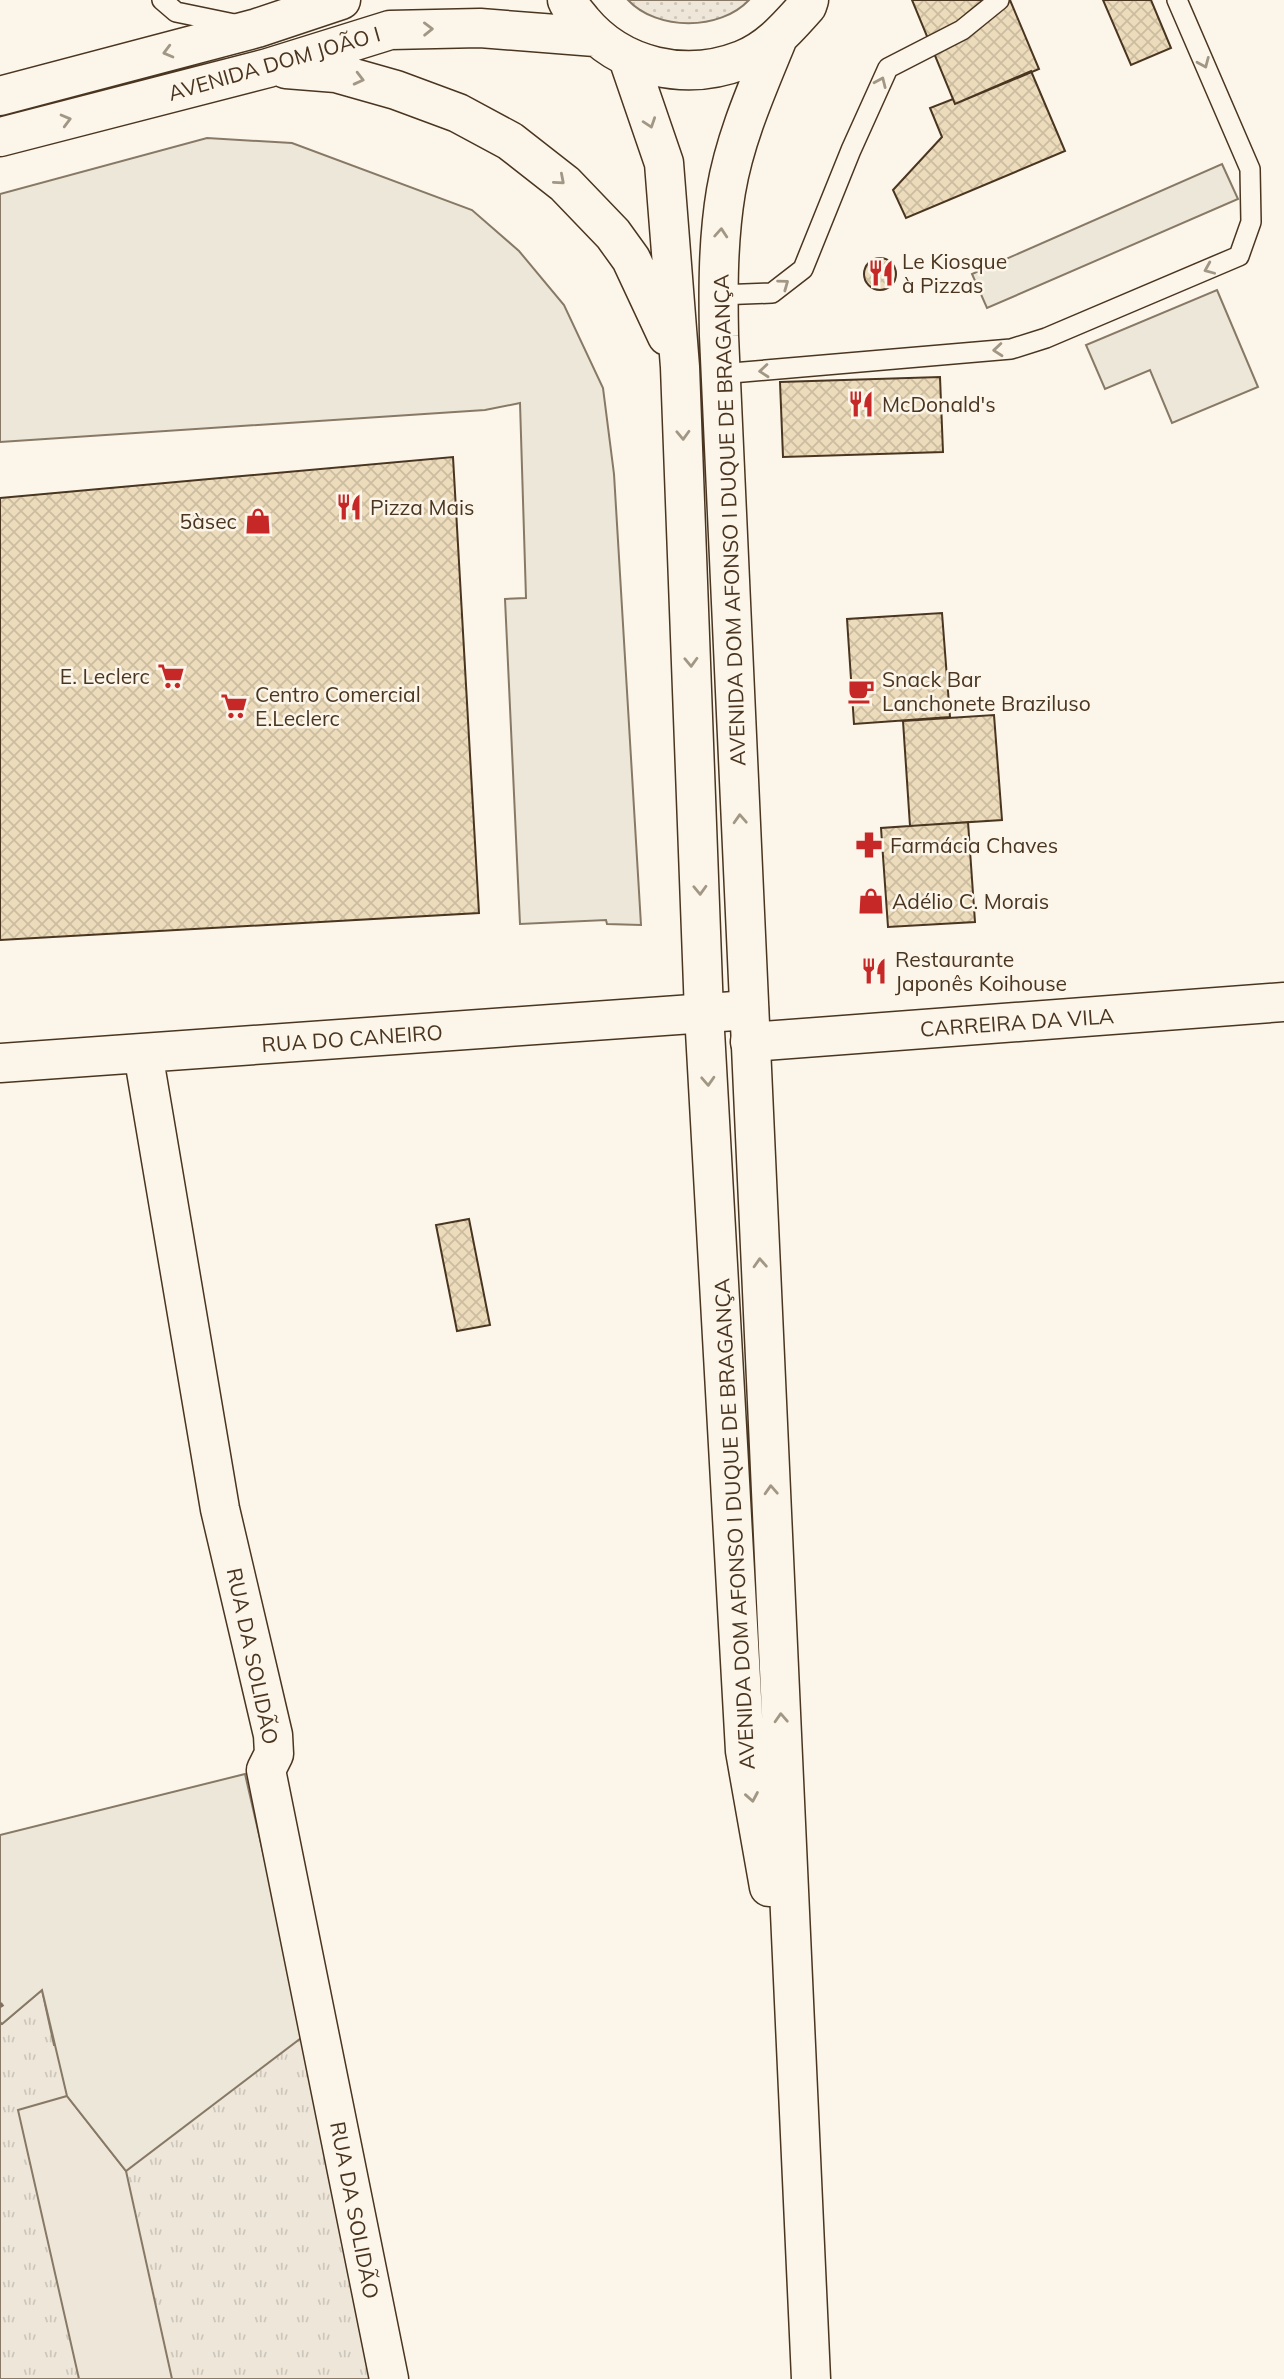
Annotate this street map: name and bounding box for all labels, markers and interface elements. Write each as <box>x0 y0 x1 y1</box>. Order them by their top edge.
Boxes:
street label: AVENIDA DOM JOÃO I <box>165 20 383 106</box>
one-way arrow <box>423 21 434 37</box>
one-way arrow <box>162 44 174 58</box>
one-way arrow <box>1196 55 1210 68</box>
one-way arrow <box>353 71 365 85</box>
one-way arrow <box>873 77 887 89</box>
one-way arrow <box>60 114 72 128</box>
one-way arrow <box>642 116 656 129</box>
one-way arrow <box>552 172 565 184</box>
one-way arrow <box>713 227 728 238</box>
place label: Le Kiosque à Pizzas <box>902 248 1007 298</box>
restaurant icon: Le Kiosque à Pizzas <box>866 258 896 288</box>
one-way arrow <box>1204 260 1216 274</box>
street label: AVENIDA DOM AFONSO I DUQUE DE BRAGANÇA <box>707 273 751 766</box>
one-way arrow <box>776 280 788 292</box>
one-way arrow <box>992 342 1003 357</box>
one-way arrow <box>759 363 770 378</box>
restaurant icon: McDonald's <box>846 389 876 419</box>
place label: McDonald's <box>882 391 996 417</box>
one-way arrow <box>675 430 690 441</box>
restaurant icon: Pizza Mais <box>334 492 364 522</box>
place label: Pizza Mais <box>370 494 474 520</box>
shop icon: 5àsec <box>243 506 273 536</box>
place label: 5àsec <box>180 508 237 534</box>
one-way arrow <box>683 658 699 668</box>
supermarket icon: E. Leclerc <box>156 661 186 691</box>
place label: E. Leclerc <box>60 663 150 689</box>
place label: Snack Bar Lanchonete Braziluso <box>882 666 1091 716</box>
cafe icon: Snack Bar Lanchonete Braziluso <box>846 676 876 706</box>
place label: Centro Comercial E.Leclerc <box>255 681 421 731</box>
supermarket icon: Centro Comercial E.Leclerc <box>219 691 249 721</box>
one-way arrow <box>733 814 748 825</box>
pharmacy icon: Farmácia Chaves <box>854 830 884 860</box>
place label: Farmácia Chaves <box>890 832 1058 858</box>
one-way arrow <box>692 885 707 896</box>
shop icon: Adélio C. Morais <box>856 886 886 916</box>
place label: Adélio C. Morais <box>892 888 1049 914</box>
place label: Restaurante Japonês Koihouse <box>895 946 1067 996</box>
restaurant icon: Restaurante Japonês Koihouse <box>859 956 889 986</box>
street label: CARREIRA DA VILA <box>919 1002 1115 1042</box>
street label: RUA DO CANEIRO <box>261 1019 443 1057</box>
one-way arrow <box>700 1076 715 1087</box>
one-way arrow <box>753 1257 768 1268</box>
street label: AVENIDA DOM AFONSO I DUQUE DE BRAGANÇA <box>708 1277 760 1770</box>
one-way arrow <box>763 1485 778 1496</box>
street label: RUA DA SOLIDÃO <box>222 1565 284 1747</box>
one-way arrow <box>774 1712 789 1723</box>
one-way arrow <box>744 1791 759 1803</box>
street label: RUA DA SOLIDÃO <box>325 2119 385 2301</box>

